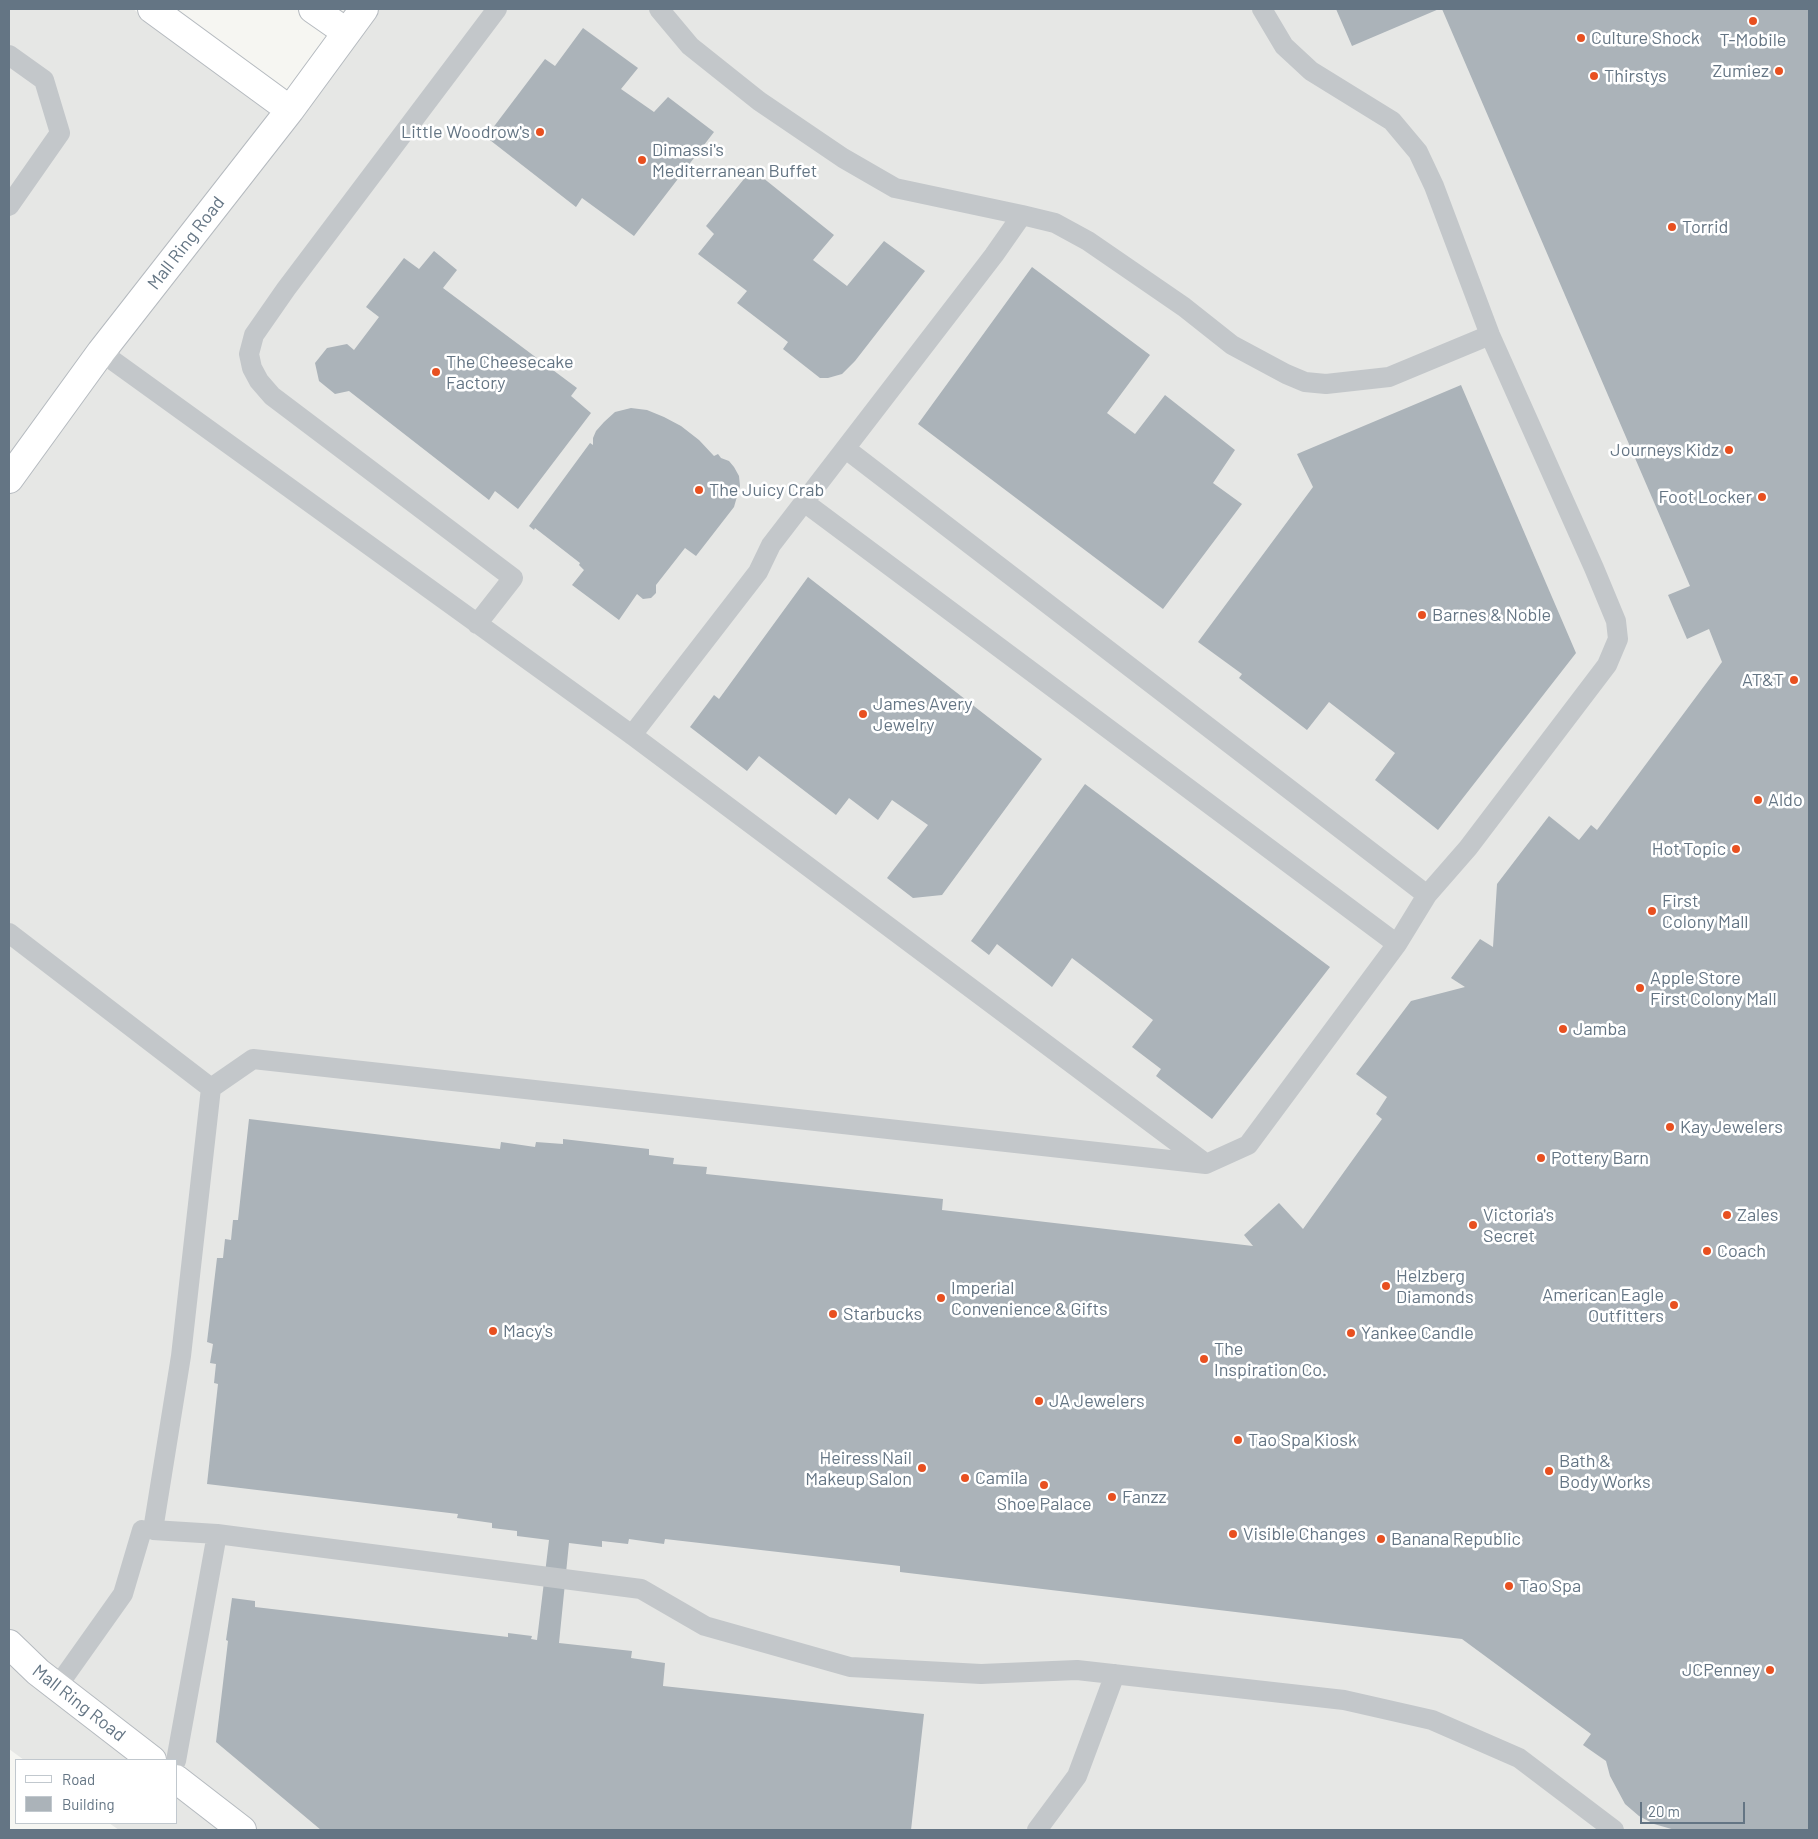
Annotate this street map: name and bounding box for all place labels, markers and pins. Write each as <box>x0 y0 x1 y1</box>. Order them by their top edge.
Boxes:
marker: T-Mobile <box>1747 15 1759 27</box>
place label: Culture Shock <box>1591 27 1700 49</box>
place label: T-Mobile <box>1720 29 1786 51</box>
marker: Culture Shock <box>1575 32 1587 44</box>
place label: Zumiez <box>1712 60 1769 82</box>
place label: Thirstys <box>1604 65 1667 87</box>
marker: Zumiez <box>1773 65 1785 77</box>
marker: Thirstys <box>1588 70 1600 82</box>
place label: Little Woodrow's <box>401 121 530 143</box>
marker: Little Woodrow's <box>534 126 546 138</box>
place label: Dimassi's Mediterranean Buffet <box>652 139 817 182</box>
marker: Dimassi's Mediterranean Buffet <box>636 154 648 166</box>
place label: Torrid <box>1682 216 1728 238</box>
marker: Torrid <box>1666 221 1678 233</box>
place label: The Cheesecake Factory <box>446 351 574 394</box>
marker: The Cheesecake Factory <box>430 366 442 378</box>
place label: Journeys Kidz <box>1610 439 1719 461</box>
marker: Journeys Kidz <box>1723 444 1735 456</box>
place label: The Juicy Crab <box>709 479 824 501</box>
marker: The Juicy Crab <box>693 484 705 496</box>
place label: Foot Locker <box>1659 486 1752 508</box>
marker: Foot Locker <box>1756 491 1768 503</box>
place label: Barnes & Noble <box>1432 604 1551 626</box>
marker: Barnes & Noble <box>1416 609 1428 621</box>
place label: AT&T <box>1742 669 1784 691</box>
marker: AT&T <box>1788 674 1800 686</box>
place label: James Avery Jewelry <box>873 693 973 736</box>
marker: James Avery Jewelry <box>857 708 869 720</box>
place label: Aldo <box>1768 789 1803 811</box>
marker: Aldo <box>1752 794 1764 806</box>
place label: Hot Topic <box>1652 838 1726 860</box>
marker: Hot Topic <box>1730 843 1742 855</box>
place label: First Colony Mall <box>1662 890 1748 932</box>
marker: First Colony Mall <box>1646 905 1658 917</box>
place label: Apple Store First Colony Mall <box>1650 967 1777 1010</box>
marker: Apple Store First Colony Mall <box>1634 982 1646 994</box>
place label: Jamba <box>1573 1018 1626 1040</box>
marker: Jamba <box>1557 1023 1569 1035</box>
place label: Kay Jewelers <box>1680 1116 1783 1138</box>
marker: Kay Jewelers <box>1664 1121 1676 1133</box>
place label: Pottery Barn <box>1551 1147 1649 1169</box>
marker: Pottery Barn <box>1535 1152 1547 1164</box>
place label: Victoria's Secret <box>1483 1204 1554 1246</box>
place label: Zales <box>1737 1204 1778 1226</box>
marker: Zales <box>1721 1209 1733 1221</box>
marker: Victoria's Secret <box>1467 1219 1479 1231</box>
place label: Coach <box>1717 1240 1766 1262</box>
marker: Coach <box>1701 1245 1713 1257</box>
place label: Helzberg Diamonds <box>1396 1265 1474 1308</box>
place label: Imperial Convenience & Gifts <box>951 1277 1108 1320</box>
marker: Helzberg Diamonds <box>1380 1280 1392 1292</box>
place label: American Eagle Outfitters <box>1542 1284 1664 1326</box>
marker: Imperial Convenience & Gifts <box>935 1292 947 1304</box>
marker: American Eagle Outfitters <box>1668 1299 1680 1311</box>
place label: Starbucks <box>843 1303 922 1325</box>
marker: Starbucks <box>827 1308 839 1320</box>
place label: Macy's <box>503 1320 553 1342</box>
place label: Yankee Candle <box>1361 1322 1474 1344</box>
marker: Macy's <box>487 1325 499 1337</box>
marker: Yankee Candle <box>1345 1327 1357 1339</box>
place label: The Inspiration Co. <box>1214 1338 1327 1380</box>
marker: The Inspiration Co. <box>1198 1353 1210 1365</box>
place label: JA Jewelers <box>1049 1390 1145 1412</box>
marker: JA Jewelers <box>1033 1395 1045 1407</box>
place label: Tao Spa Kiosk <box>1248 1429 1357 1451</box>
marker: Tao Spa Kiosk <box>1232 1434 1244 1446</box>
place label: Heiress Nail Makeup Salon <box>805 1447 912 1490</box>
place label: Bath & Body Works <box>1559 1450 1651 1492</box>
marker: Heiress Nail Makeup Salon <box>916 1462 928 1474</box>
marker: Bath & Body Works <box>1543 1465 1555 1477</box>
place label: Camila <box>975 1467 1028 1489</box>
marker: Camila <box>959 1472 971 1484</box>
marker: Shoe Palace <box>1038 1479 1050 1491</box>
place label: Fanzz <box>1122 1486 1167 1508</box>
marker: Fanzz <box>1106 1491 1118 1503</box>
place label: Shoe Palace <box>996 1493 1092 1515</box>
place label: Visible Changes <box>1243 1523 1366 1545</box>
marker: Visible Changes <box>1227 1528 1239 1540</box>
place label: Banana Republic <box>1391 1528 1521 1550</box>
marker: Banana Republic <box>1375 1533 1387 1545</box>
place label: Tao Spa <box>1519 1575 1581 1597</box>
marker: Tao Spa <box>1503 1580 1515 1592</box>
place label: JCPenney <box>1682 1659 1760 1681</box>
marker: JCPenney <box>1764 1664 1776 1676</box>

